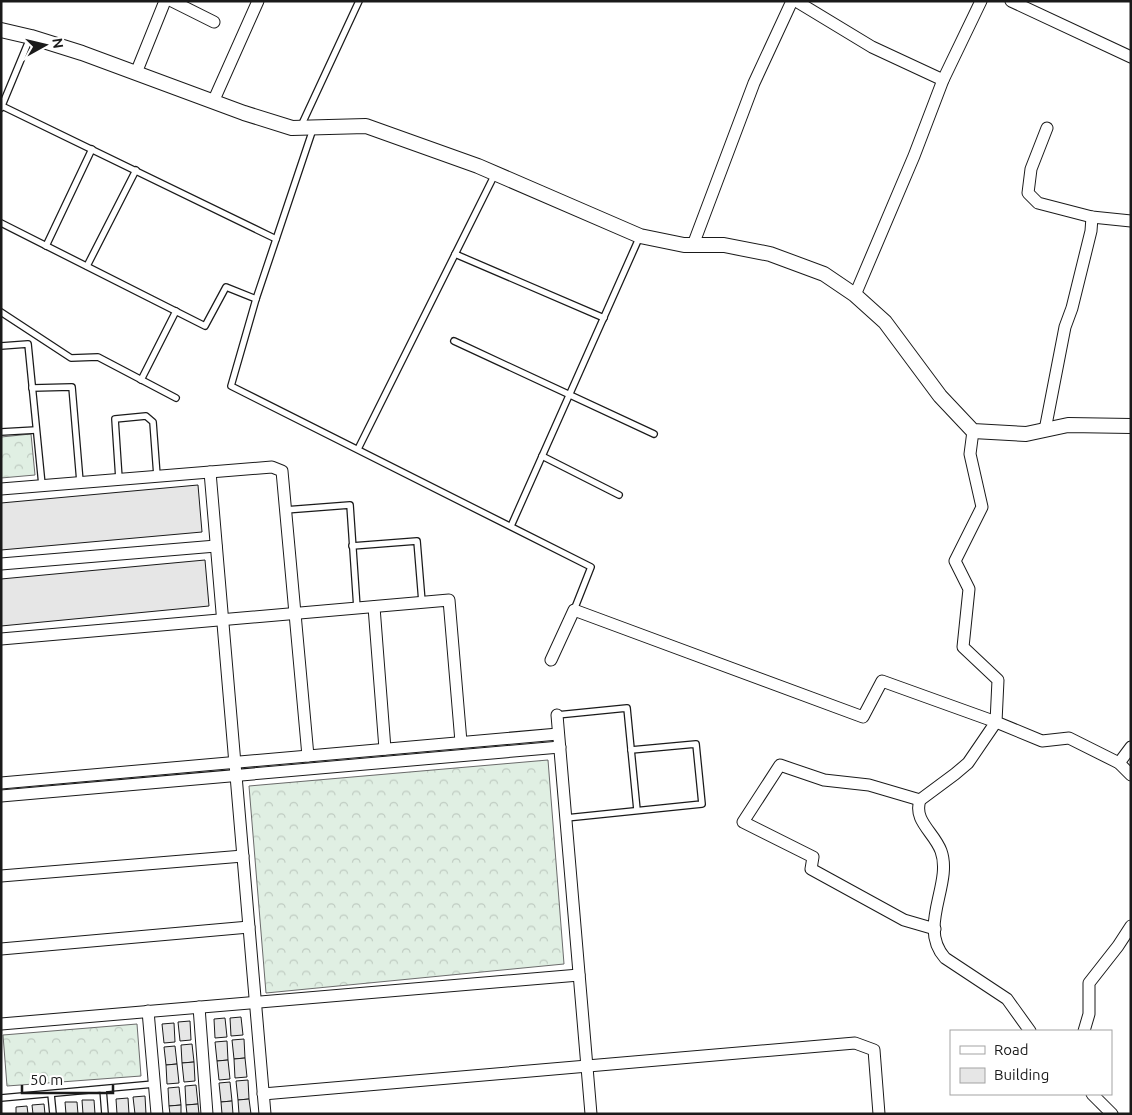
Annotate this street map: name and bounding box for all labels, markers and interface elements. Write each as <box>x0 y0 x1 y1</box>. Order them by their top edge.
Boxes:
north arrow <box>20 20 70 70</box>
text: N <box>49 37 67 49</box>
legend <box>950 1030 1112 1095</box>
text: Road <box>994 1041 1029 1058</box>
scale bar <box>22 1062 114 1094</box>
text: Building <box>994 1066 1049 1083</box>
text: 50 m <box>30 1071 63 1088</box>

